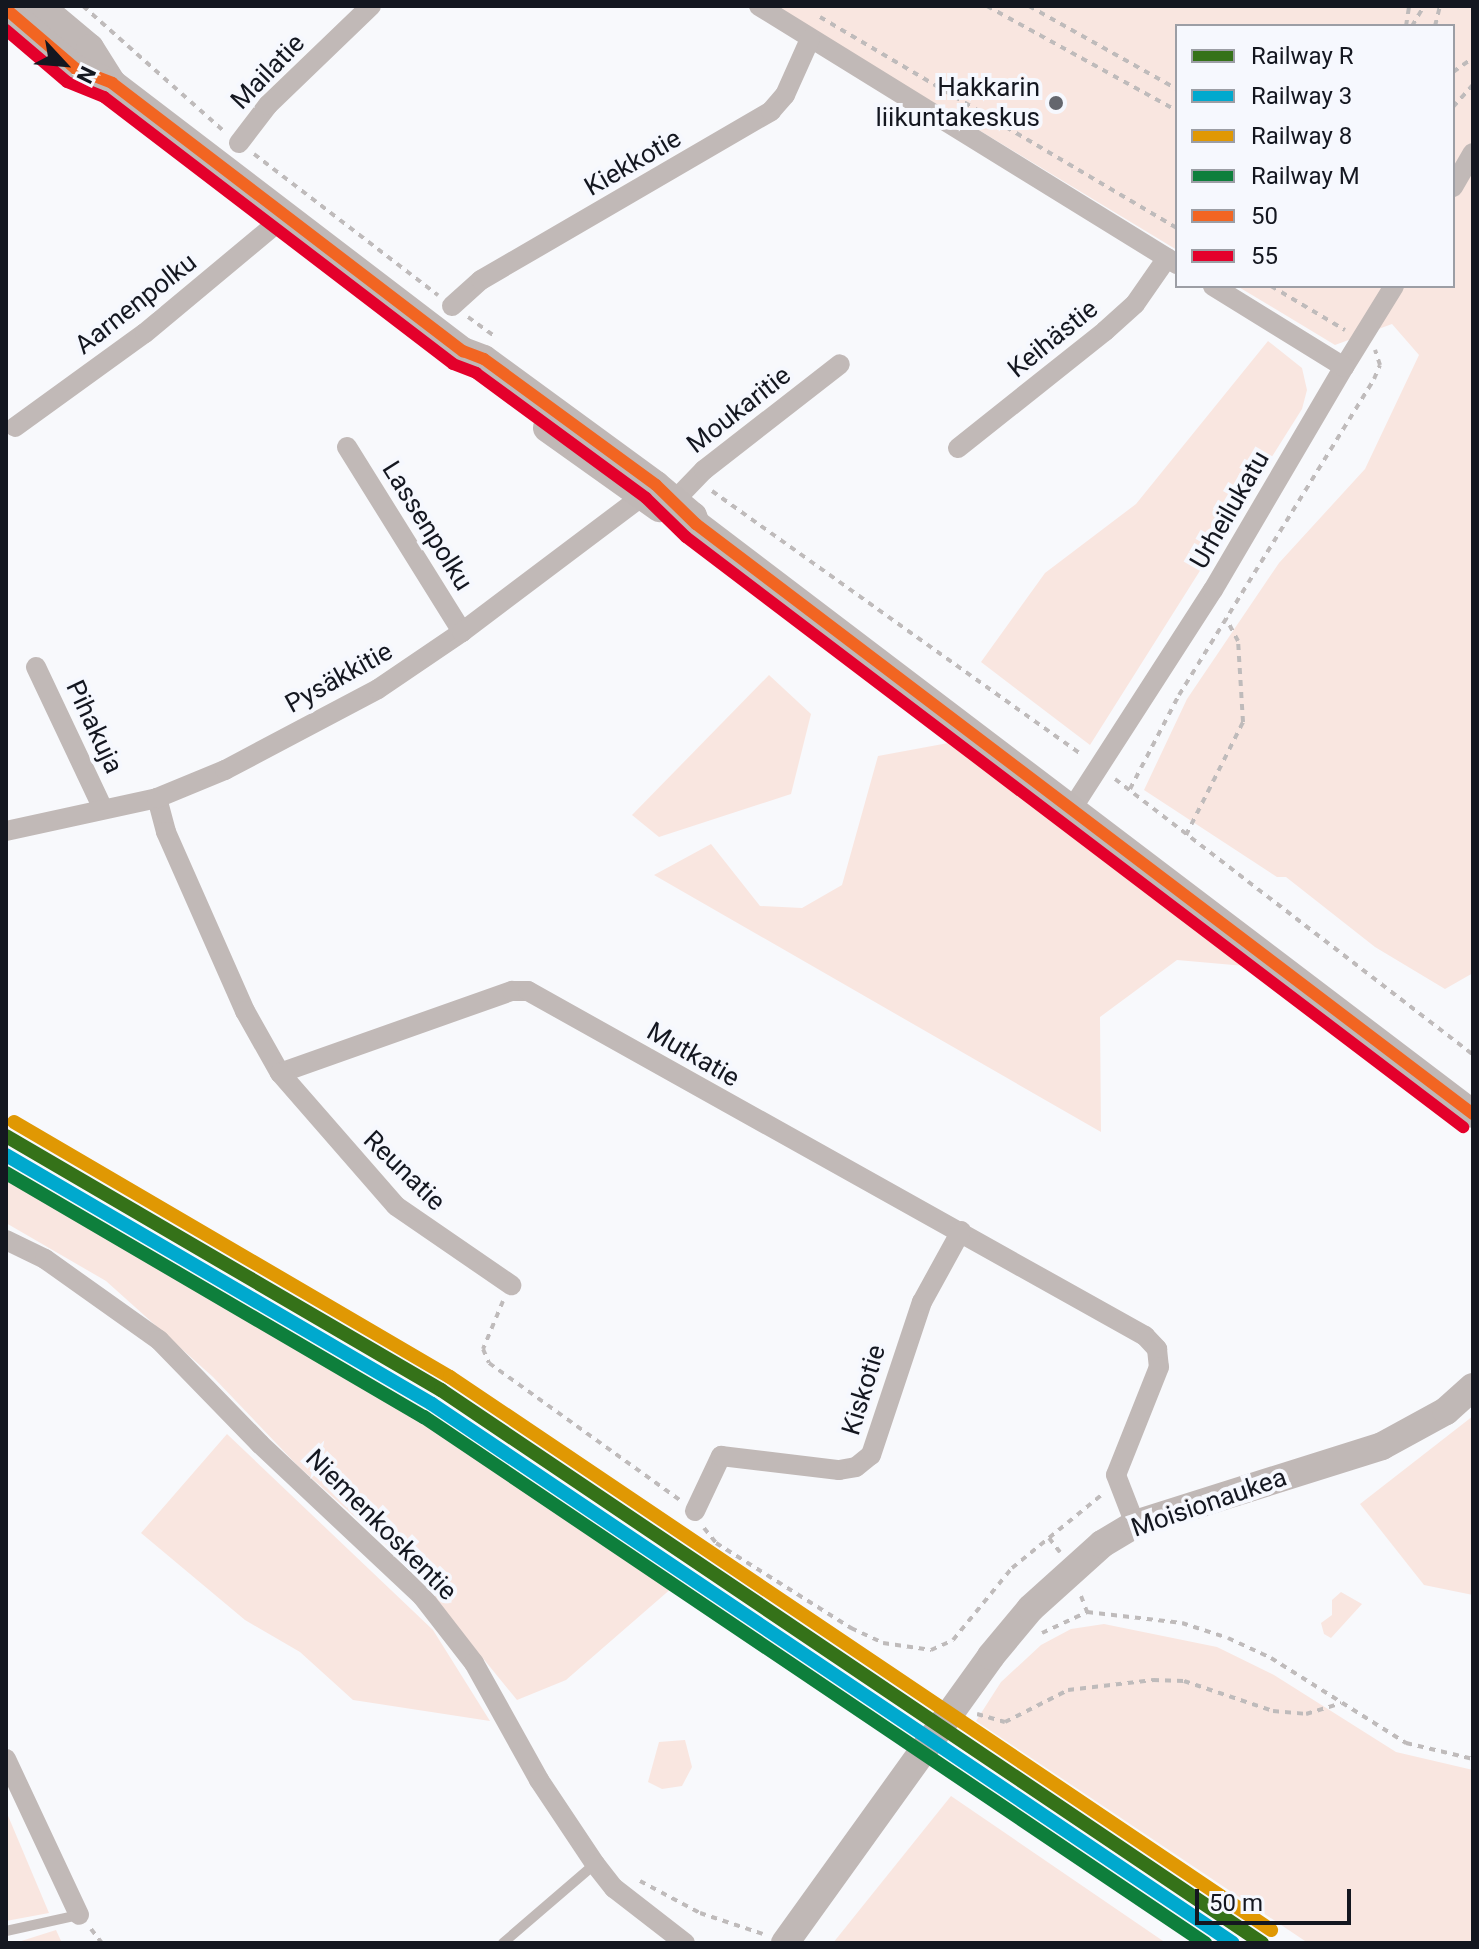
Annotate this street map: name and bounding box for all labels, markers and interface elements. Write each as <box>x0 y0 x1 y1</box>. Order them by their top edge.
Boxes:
north arrow <box>24 24 104 104</box>
legend <box>1175 24 1455 288</box>
street label: Mailatie <box>225 28 311 116</box>
text: Railway R <box>1251 42 1354 70</box>
text: N <box>71 62 101 87</box>
place label: Hakkarin liikuntakeskus <box>875 72 1040 134</box>
text: Railway 3 <box>1251 82 1352 110</box>
marker: Hakkarin liikuntakeskus <box>1047 94 1065 112</box>
text: Railway 8 <box>1251 122 1352 150</box>
street label: Kiekkotie <box>579 123 687 203</box>
text: Railway M <box>1251 162 1360 190</box>
text: 50 <box>1251 202 1278 230</box>
text: 55 <box>1251 242 1278 270</box>
street label: Aarnenpolku <box>69 247 203 361</box>
street label: Keihästie <box>1002 293 1104 385</box>
street label: Moukaritie <box>681 360 797 460</box>
street label: Urheilukatu <box>1184 446 1276 574</box>
street label: Lassenpolku <box>375 456 479 596</box>
street label: Pysäkkitie <box>280 636 398 720</box>
street label: Pihakuja <box>59 676 129 778</box>
street label: Mutkatie <box>641 1016 745 1094</box>
street label: Reunatie <box>357 1125 451 1217</box>
street label: Kiskotie <box>836 1341 892 1439</box>
street label: Niemenkoskentie <box>299 1443 463 1607</box>
street label: Moisionaukea <box>1127 1462 1291 1544</box>
scale bar <box>1199 1873 1355 1923</box>
text: 50 m <box>1209 1889 1263 1917</box>

